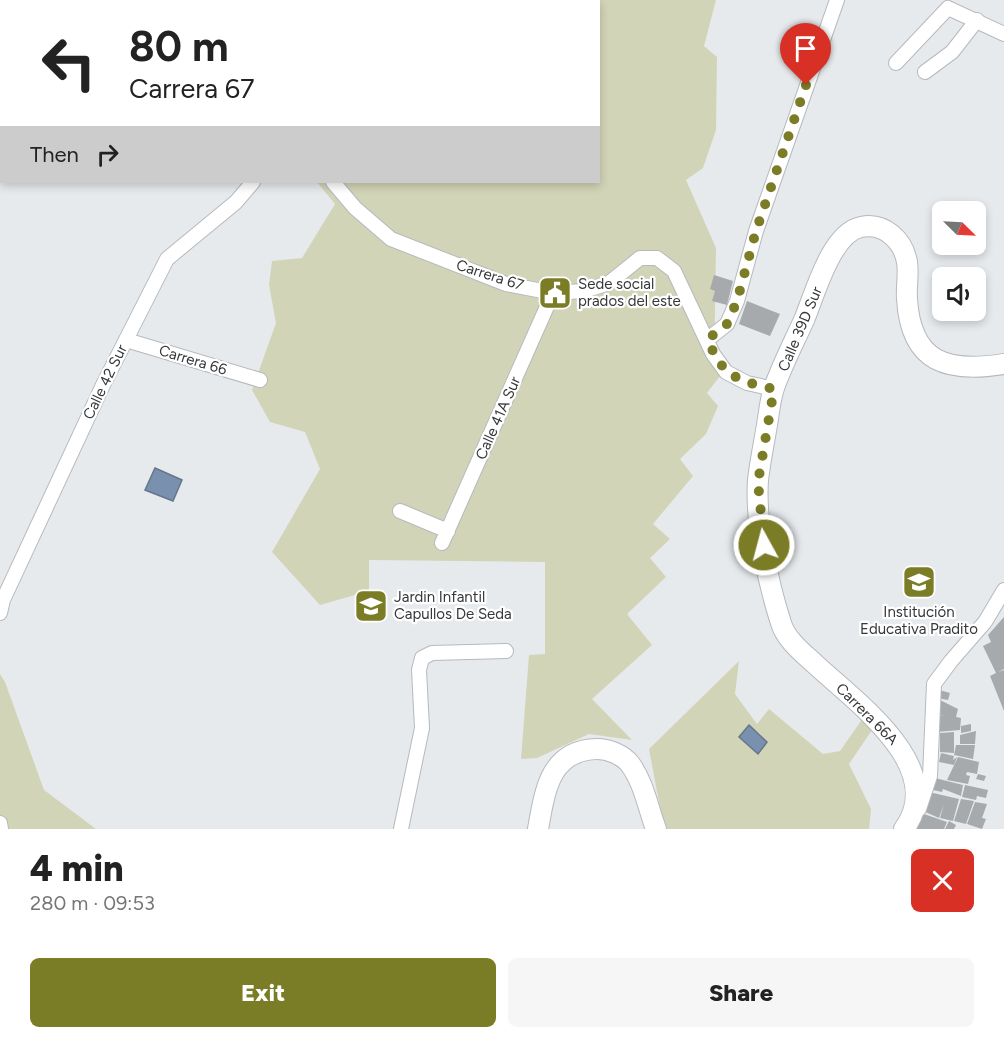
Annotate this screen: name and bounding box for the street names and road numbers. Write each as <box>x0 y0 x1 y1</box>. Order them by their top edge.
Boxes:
street label: Carrera 67 <box>454 256 526 294</box>
street label: Calle 39D Sur <box>774 284 826 374</box>
street label: Carrera 66 <box>157 341 230 379</box>
street label: Calle 42 Sur <box>79 342 131 422</box>
street label: Calle 41A Sur <box>472 374 524 462</box>
street label: Carrera 66A <box>832 679 902 749</box>

